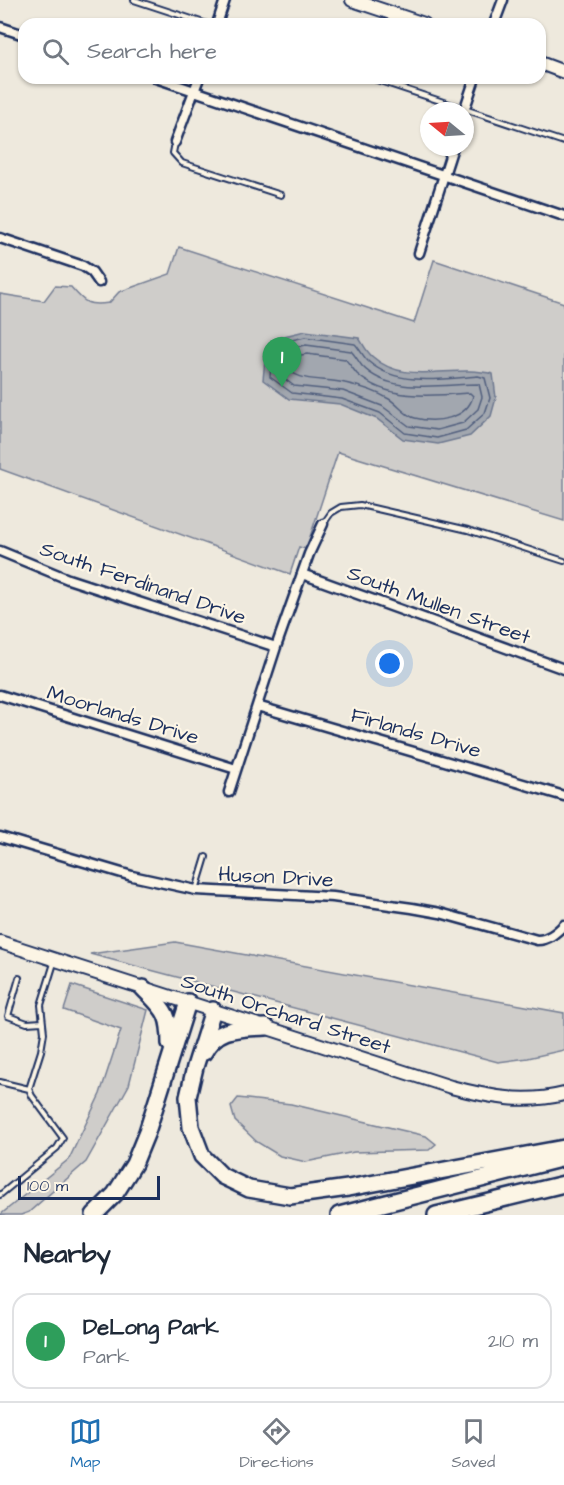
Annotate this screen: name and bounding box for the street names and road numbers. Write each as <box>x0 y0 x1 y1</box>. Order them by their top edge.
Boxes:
street label: South Ferdinand Drive <box>36 534 250 632</box>
street label: South Mullen Street <box>343 558 535 652</box>
street label: Moorlands Drive <box>43 678 203 752</box>
street label: Firlands Drive <box>348 701 484 765</box>
street label: Huson Drive <box>218 860 334 894</box>
street label: South Orchard Street <box>177 966 395 1062</box>

